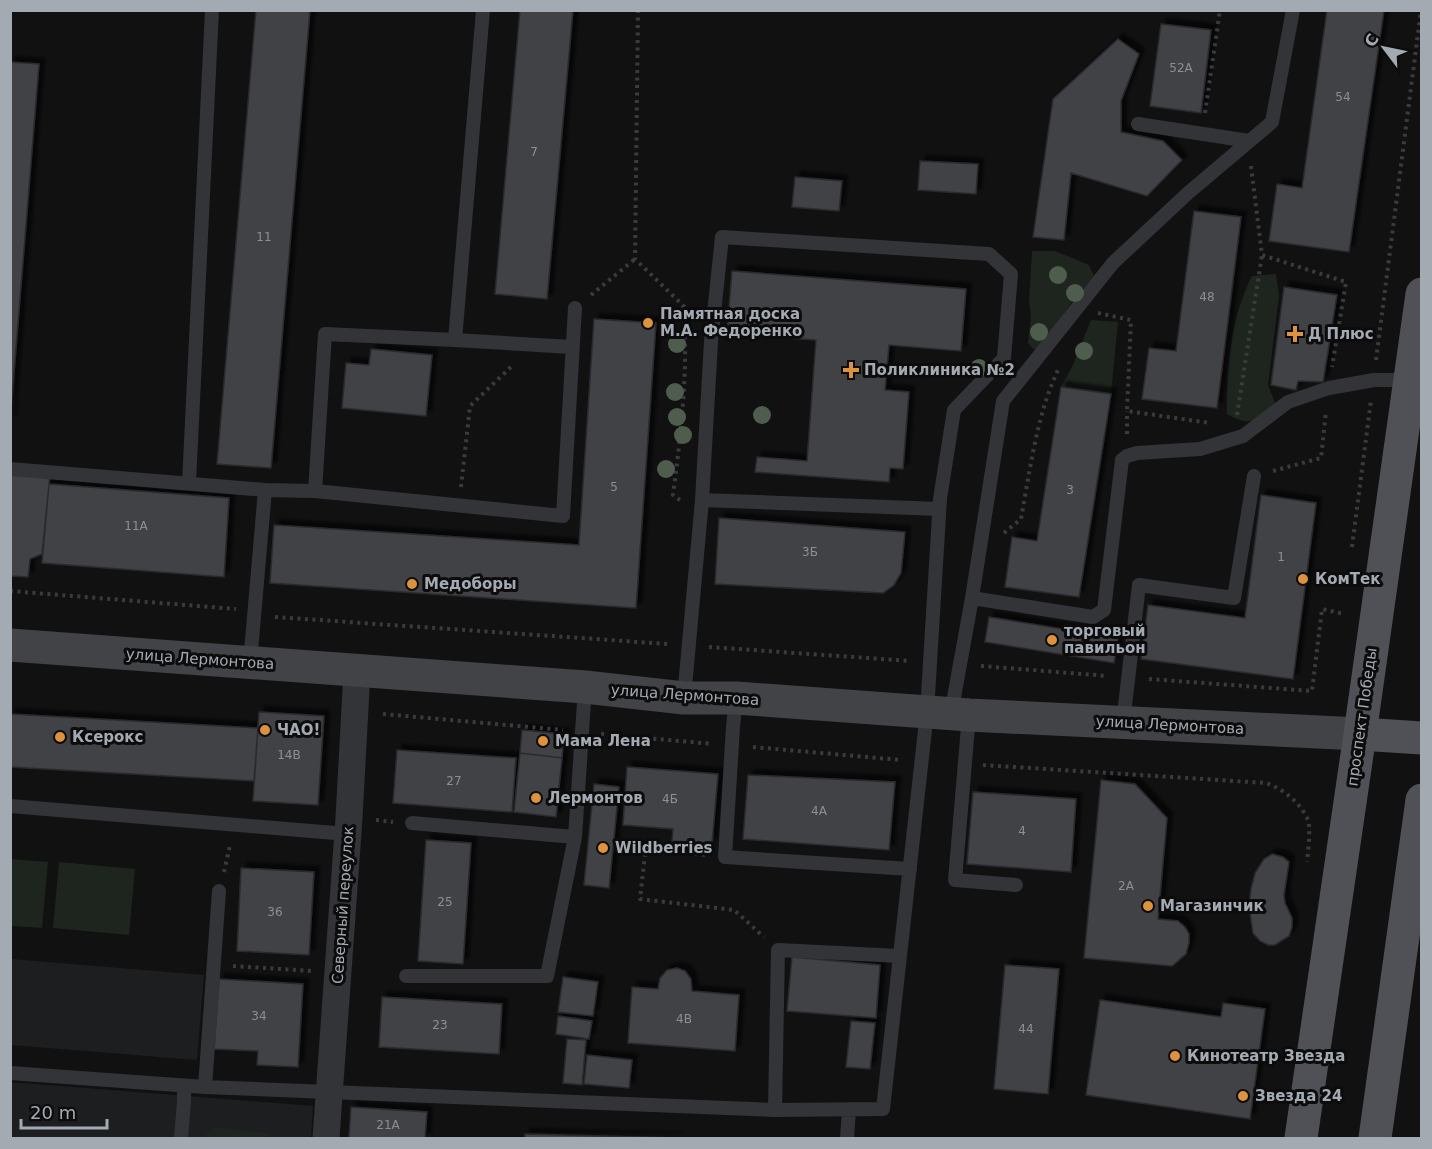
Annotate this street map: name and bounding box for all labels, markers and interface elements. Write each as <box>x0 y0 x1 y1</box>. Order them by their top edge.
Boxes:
north arrow <box>1354 18 1414 78</box>
text: С <box>1361 30 1383 50</box>
house number: 52А <box>1169 61 1194 75</box>
house number: 54 <box>1335 90 1351 104</box>
house number: 7 <box>530 145 538 159</box>
house number: 11 <box>256 230 272 244</box>
house number: 48 <box>1199 290 1215 304</box>
place label: Памятная доска М.А. Федоренко <box>660 305 802 340</box>
marker: Памятная доска М.А. Федоренко <box>641 316 655 330</box>
marker: Д Плюс <box>1286 325 1304 343</box>
place label: Д Плюс <box>1308 325 1374 343</box>
marker: Поликлиника №2 <box>842 361 860 379</box>
place label: Поликлиника №2 <box>864 361 1015 379</box>
house number: 5 <box>610 480 618 494</box>
house number: 3 <box>1066 483 1074 497</box>
house number: 11А <box>124 519 149 533</box>
house number: 3Б <box>802 545 818 559</box>
house number: 1 <box>1277 550 1285 564</box>
place label: КомТек <box>1315 570 1380 588</box>
marker: КомТек <box>1296 572 1310 586</box>
place label: Медоборы <box>424 575 517 593</box>
marker: Медоборы <box>405 577 419 591</box>
place label: торговый павильон <box>1064 622 1146 657</box>
marker: торговый павильон <box>1045 633 1059 647</box>
street label: улица Лермонтова <box>125 645 275 673</box>
street label: проспект Победы <box>1343 647 1381 787</box>
street label: улица Лермонтова <box>610 681 760 709</box>
street label: улица Лермонтова <box>1095 712 1245 738</box>
place label: ЧАО! <box>277 721 320 739</box>
marker: ЧАО! <box>258 723 272 737</box>
place label: Ксерокс <box>72 728 143 746</box>
marker: Ксерокс <box>53 730 67 744</box>
place label: Мама Лена <box>555 732 651 750</box>
marker: Мама Лена <box>536 734 550 748</box>
house number: 14В <box>277 748 301 762</box>
house number: 27 <box>446 774 462 788</box>
place label: Лермонтов <box>548 789 643 807</box>
marker: Лермонтов <box>529 791 543 805</box>
house number: 4Б <box>662 792 678 806</box>
house number: 4А <box>811 804 828 818</box>
house number: 4 <box>1018 824 1026 838</box>
street label: Северный переулок <box>329 826 357 984</box>
place label: Wildberries <box>615 839 713 857</box>
marker: Wildberries <box>596 841 610 855</box>
house number: 2А <box>1118 879 1135 893</box>
house number: 25 <box>437 895 453 909</box>
place label: Магазинчик <box>1160 897 1264 915</box>
marker: Магазинчик <box>1141 899 1155 913</box>
house number: 36 <box>267 905 283 919</box>
house number: 34 <box>251 1009 267 1023</box>
house number: 4В <box>676 1012 692 1026</box>
house number: 23 <box>432 1018 448 1032</box>
house number: 44 <box>1018 1022 1034 1036</box>
place label: Кинотеатр Звезда <box>1187 1047 1345 1065</box>
marker: Кинотеатр Звезда <box>1168 1049 1182 1063</box>
place label: Звезда 24 <box>1255 1087 1342 1105</box>
marker: Звезда 24 <box>1236 1089 1250 1103</box>
scale bar <box>21 1092 106 1130</box>
text: 20 m <box>30 1102 76 1123</box>
house number: 21А <box>376 1118 401 1132</box>

